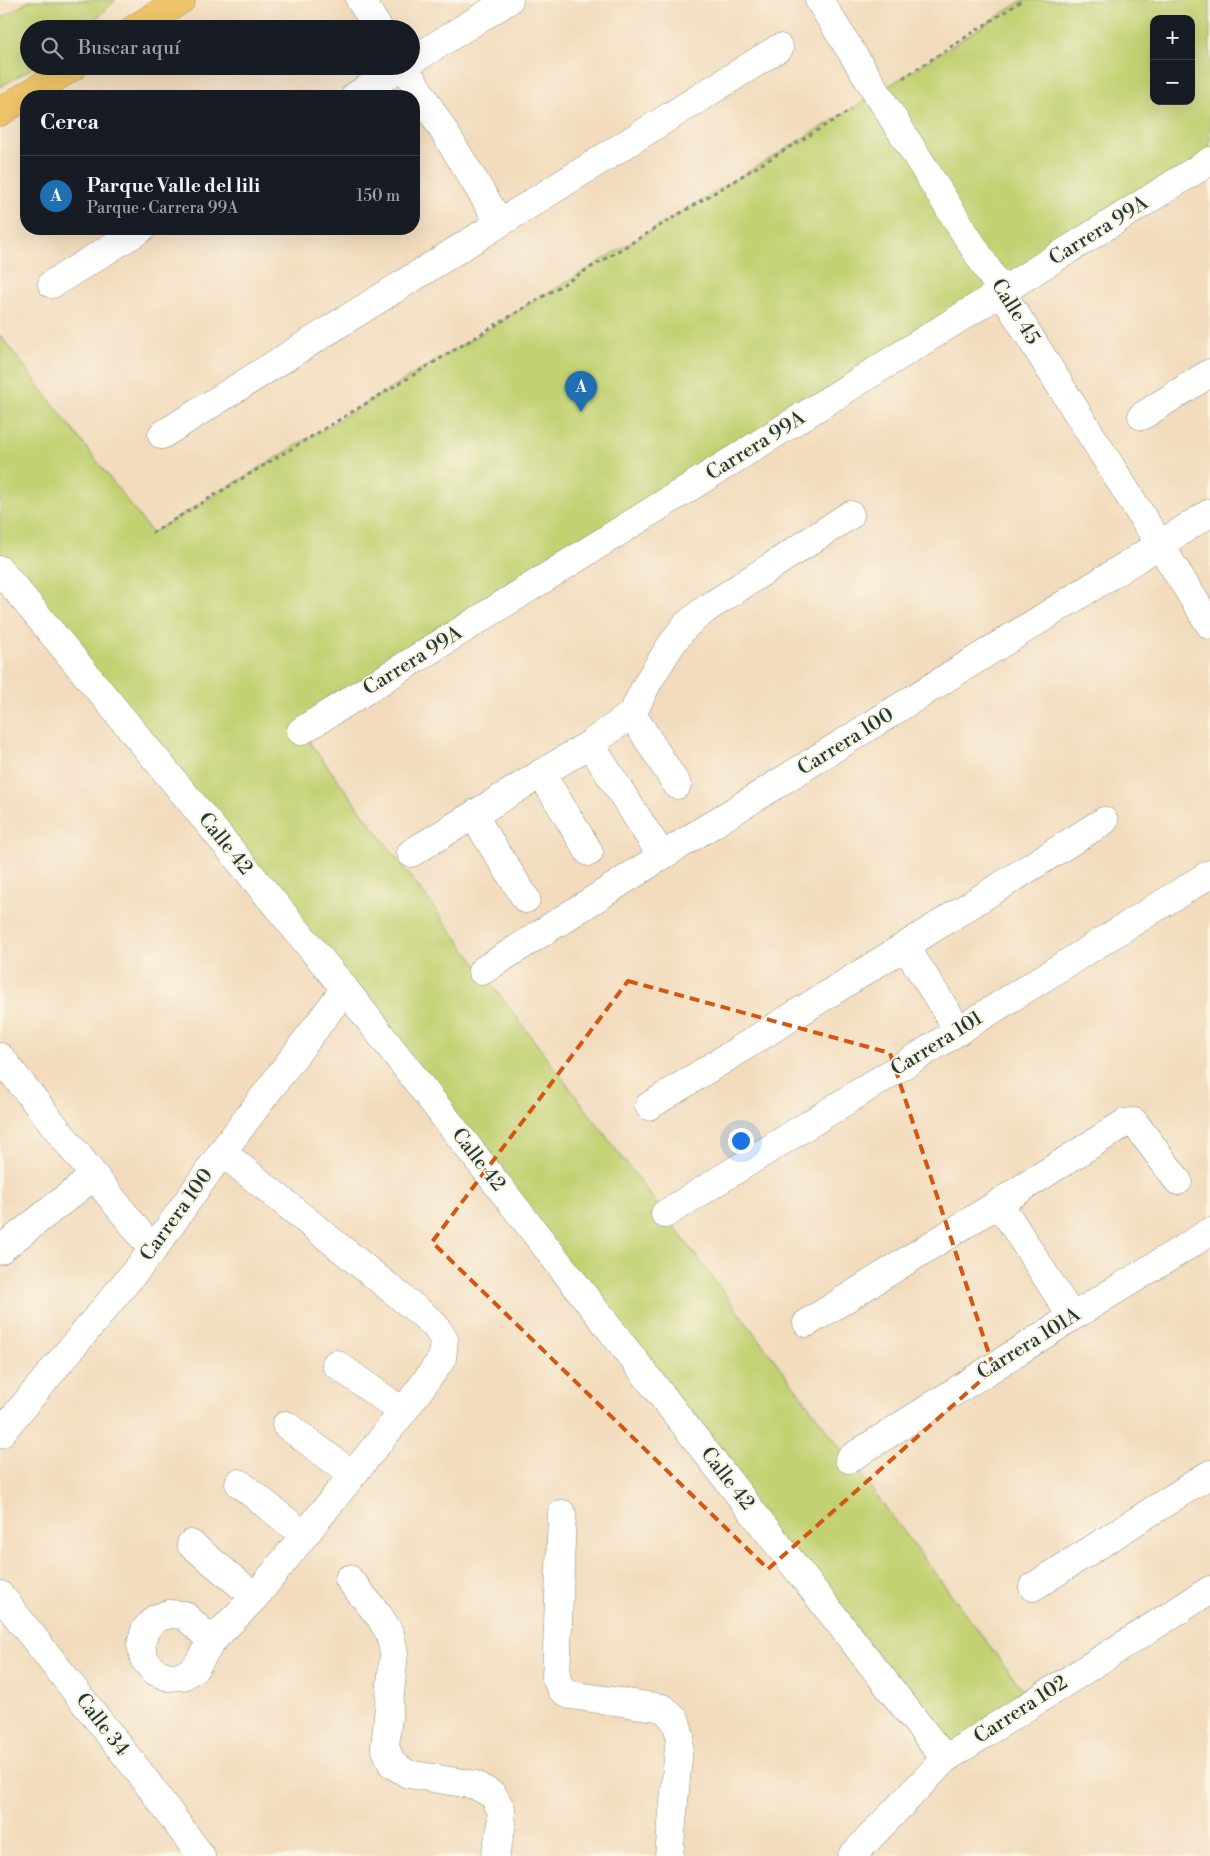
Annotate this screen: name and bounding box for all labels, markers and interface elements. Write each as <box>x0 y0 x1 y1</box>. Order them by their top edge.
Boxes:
map controls <box>1150 15 1195 105</box>
button: + <box>1150 15 1195 60</box>
search box <box>20 20 420 75</box>
icon: search <box>38 34 66 62</box>
text: Buscar aquí <box>78 36 180 60</box>
button: − <box>1150 60 1195 105</box>
text: Cerca <box>40 110 99 136</box>
text: Parque Valle del lili <box>87 174 260 198</box>
text: A <box>50 186 62 206</box>
text: 150 m <box>356 186 400 206</box>
street label: Carrera 99A <box>1045 190 1154 271</box>
text: Parque · Carrera 99A <box>87 198 238 218</box>
street label: Calle 45 <box>985 274 1045 350</box>
pin: A <box>565 371 597 412</box>
street label: Carrera 99A <box>702 405 811 486</box>
street label: Carrera 99A <box>359 620 468 701</box>
street label: Carrera 100 <box>793 703 899 781</box>
street label: Calle 42 <box>192 808 258 880</box>
street label: Carrera 101 <box>886 1006 988 1082</box>
street label: Calle 42 <box>446 1123 510 1197</box>
your location <box>728 1128 754 1154</box>
street label: Carrera 100 <box>135 1164 219 1266</box>
street label: Carrera 101A <box>973 1302 1086 1386</box>
street label: Calle 42 <box>695 1442 759 1516</box>
street label: Carrera 102 <box>969 1670 1073 1750</box>
street label: Calle 34 <box>70 1688 134 1762</box>

